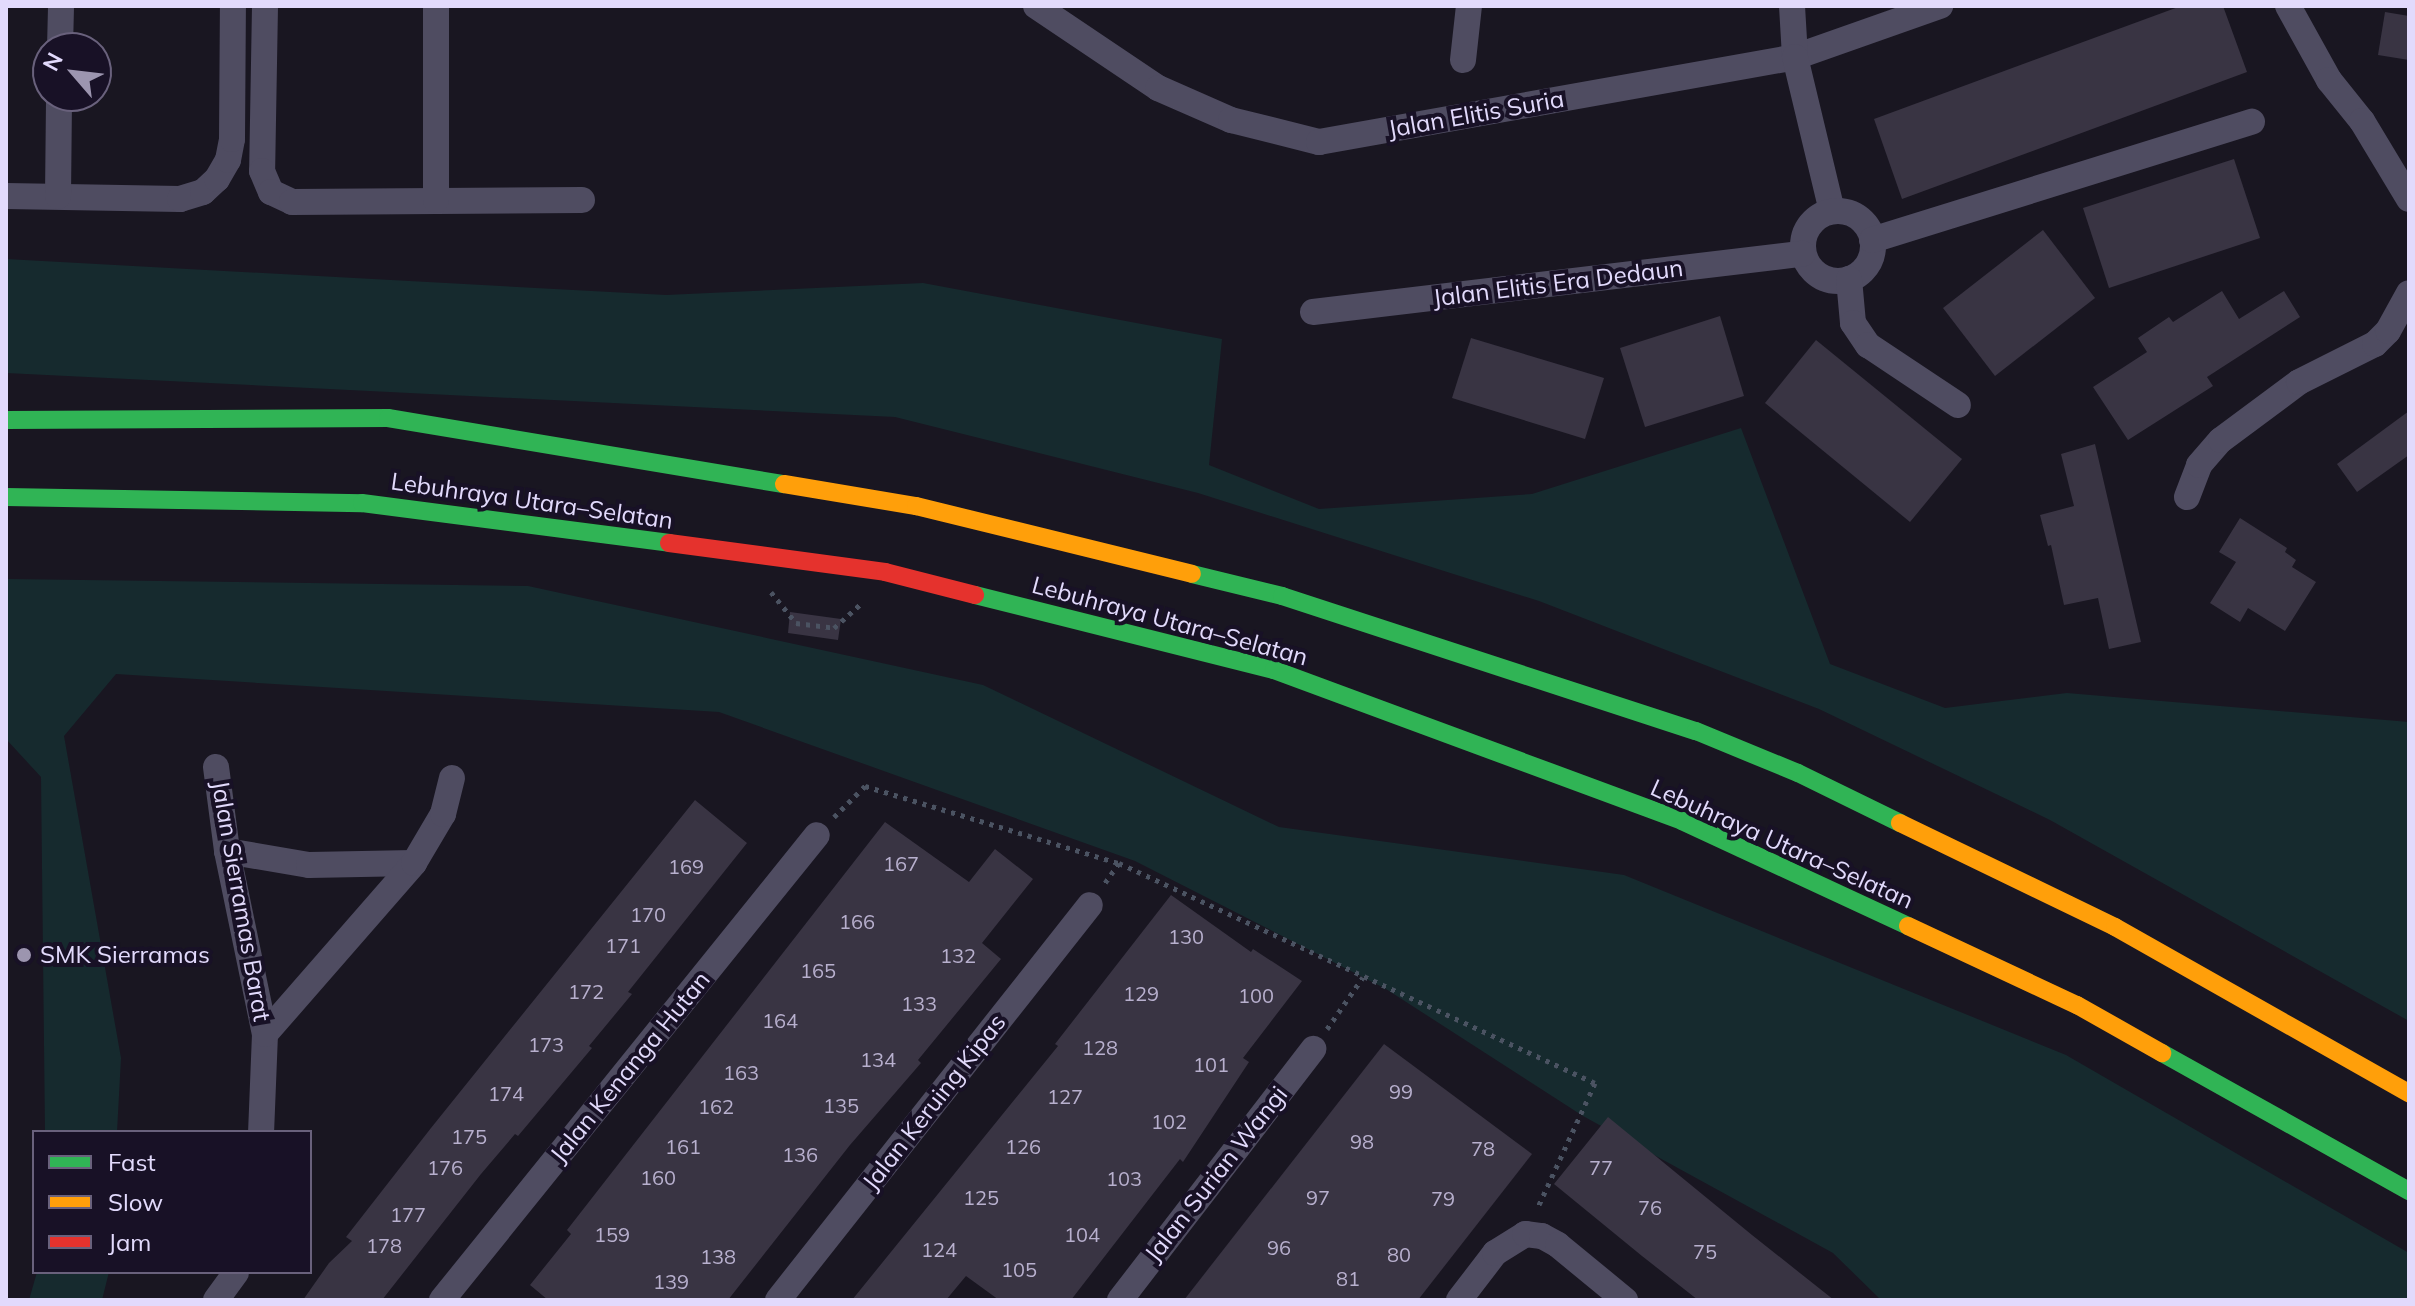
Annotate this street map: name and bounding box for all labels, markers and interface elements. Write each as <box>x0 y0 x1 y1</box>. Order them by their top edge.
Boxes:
north arrow <box>32 32 112 112</box>
text: N <box>36 48 69 76</box>
street label: Jalan Elitis Suria <box>1386 84 1566 144</box>
street label: Jalan Elitis Era Dedaun <box>1431 253 1685 313</box>
street label: Lebuhraya Utara–Selatan <box>389 467 675 535</box>
street label: Lebuhraya Utara–Selatan <box>1029 570 1311 672</box>
street label: Lebuhraya Utara–Selatan <box>1646 773 1918 915</box>
street label: Jalan Sierramas Barat <box>206 778 276 1024</box>
house number: 167 <box>883 851 919 875</box>
house number: 169 <box>668 854 704 878</box>
house number: 170 <box>630 902 666 926</box>
house number: 166 <box>839 909 875 933</box>
house number: 130 <box>1168 924 1204 948</box>
house number: 171 <box>605 933 641 957</box>
place label: SMK Sierramas <box>40 941 210 969</box>
house number: 132 <box>940 943 976 967</box>
marker: SMK Sierramas <box>15 946 33 964</box>
house number: 165 <box>800 958 836 982</box>
street label: Jalan Kenanga Hutan <box>544 966 716 1168</box>
house number: 172 <box>568 979 604 1003</box>
house number: 129 <box>1123 981 1159 1005</box>
house number: 100 <box>1238 983 1274 1007</box>
house number: 133 <box>901 991 937 1015</box>
house number: 164 <box>762 1008 798 1032</box>
street label: Jalan Keruing Kipas <box>856 1008 1012 1196</box>
house number: 173 <box>528 1032 564 1056</box>
house number: 128 <box>1082 1035 1118 1059</box>
house number: 134 <box>860 1047 896 1071</box>
house number: 101 <box>1193 1052 1229 1076</box>
house number: 163 <box>723 1060 759 1084</box>
house number: 99 <box>1389 1079 1413 1103</box>
house number: 174 <box>488 1081 524 1105</box>
street label: Jalan Surian Wangi <box>1139 1081 1293 1267</box>
house number: 127 <box>1047 1084 1083 1108</box>
house number: 135 <box>823 1093 859 1117</box>
house number: 162 <box>698 1094 734 1118</box>
house number: 102 <box>1151 1109 1187 1133</box>
house number: 175 <box>451 1124 487 1148</box>
house number: 98 <box>1350 1129 1374 1153</box>
legend <box>32 1130 312 1274</box>
house number: 161 <box>665 1134 701 1158</box>
house number: 126 <box>1005 1134 1041 1158</box>
house number: 78 <box>1471 1136 1495 1160</box>
house number: 136 <box>782 1142 818 1166</box>
text: Fast <box>108 1147 156 1177</box>
house number: 176 <box>427 1155 463 1179</box>
house number: 77 <box>1589 1155 1613 1179</box>
house number: 160 <box>640 1165 676 1189</box>
house number: 103 <box>1106 1166 1142 1190</box>
house number: 125 <box>963 1185 999 1209</box>
house number: 97 <box>1306 1185 1330 1209</box>
house number: 79 <box>1431 1186 1455 1210</box>
text: Slow <box>108 1187 163 1217</box>
house number: 76 <box>1638 1195 1662 1219</box>
house number: 177 <box>390 1202 426 1226</box>
house number: 159 <box>594 1222 630 1246</box>
house number: 104 <box>1064 1222 1100 1246</box>
text: Jam <box>108 1227 151 1257</box>
house number: 178 <box>366 1233 402 1257</box>
house number: 96 <box>1267 1235 1291 1259</box>
house number: 124 <box>921 1237 957 1261</box>
house number: 75 <box>1693 1239 1717 1263</box>
house number: 80 <box>1387 1242 1411 1266</box>
house number: 138 <box>700 1244 736 1268</box>
house number: 105 <box>1001 1257 1037 1281</box>
house number: 81 <box>1336 1266 1360 1290</box>
house number: 139 <box>653 1269 689 1293</box>

